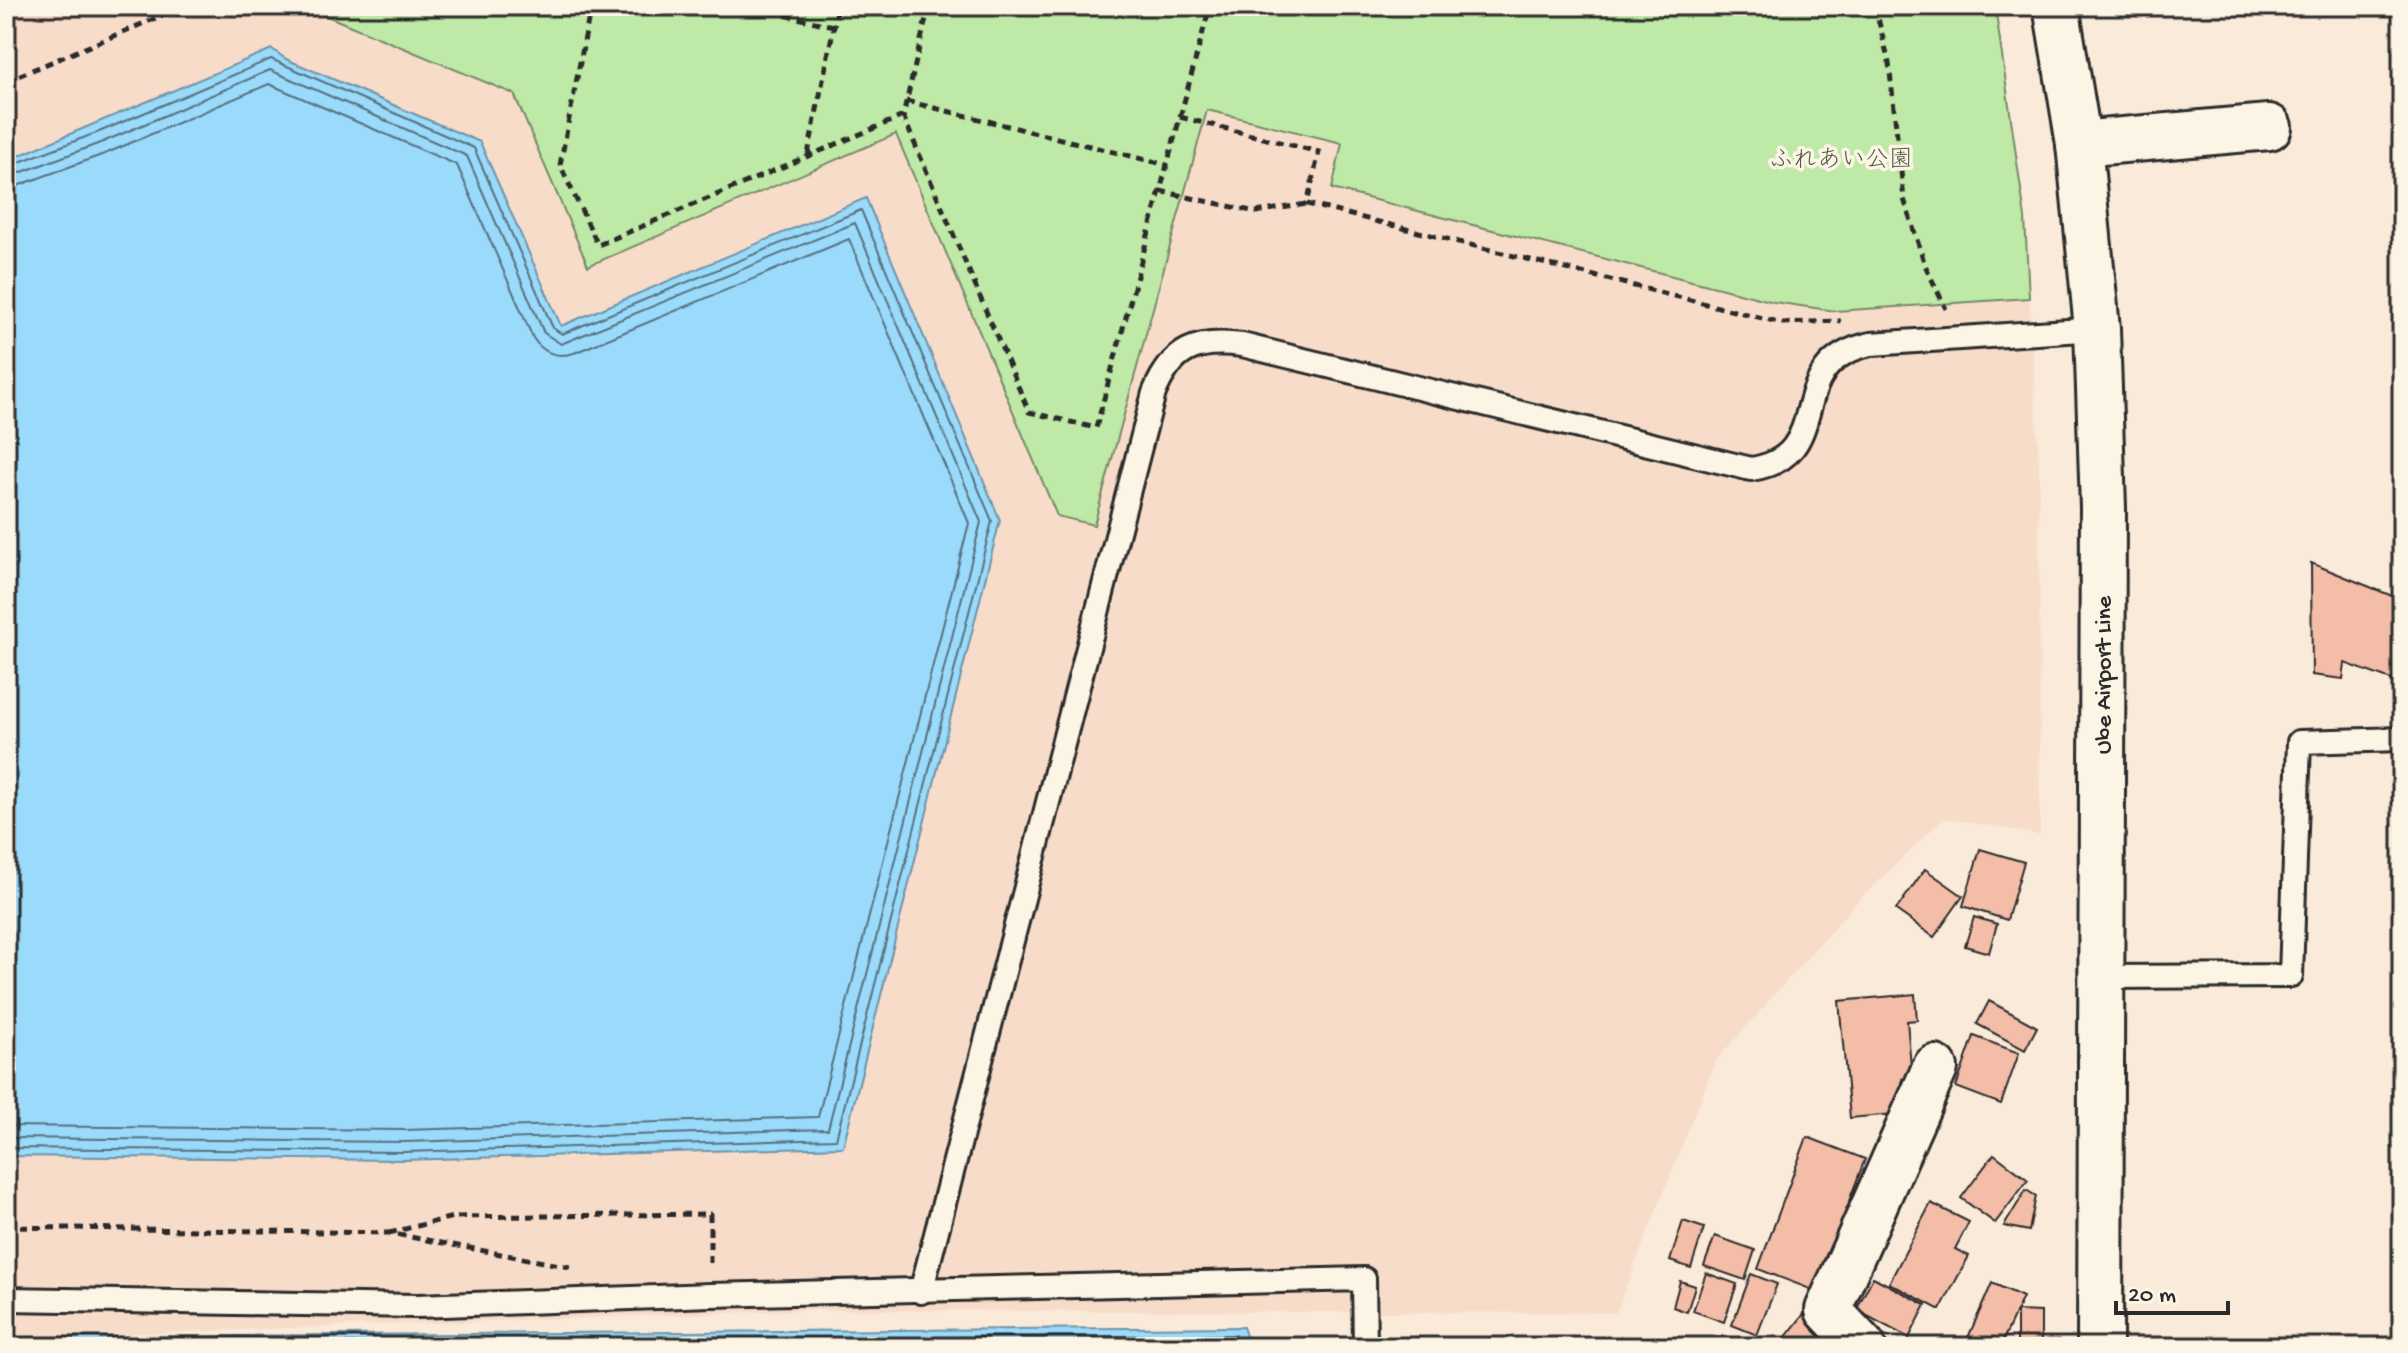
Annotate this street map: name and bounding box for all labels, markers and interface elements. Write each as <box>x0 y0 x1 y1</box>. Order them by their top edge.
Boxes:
park label: ふれあい公園 <box>1769 147 1913 176</box>
street label: Ube Airport Line <box>2091 595 2120 754</box>
scale bar <box>2116 1265 2228 1315</box>
text: 20 m <box>2128 1282 2176 1311</box>

